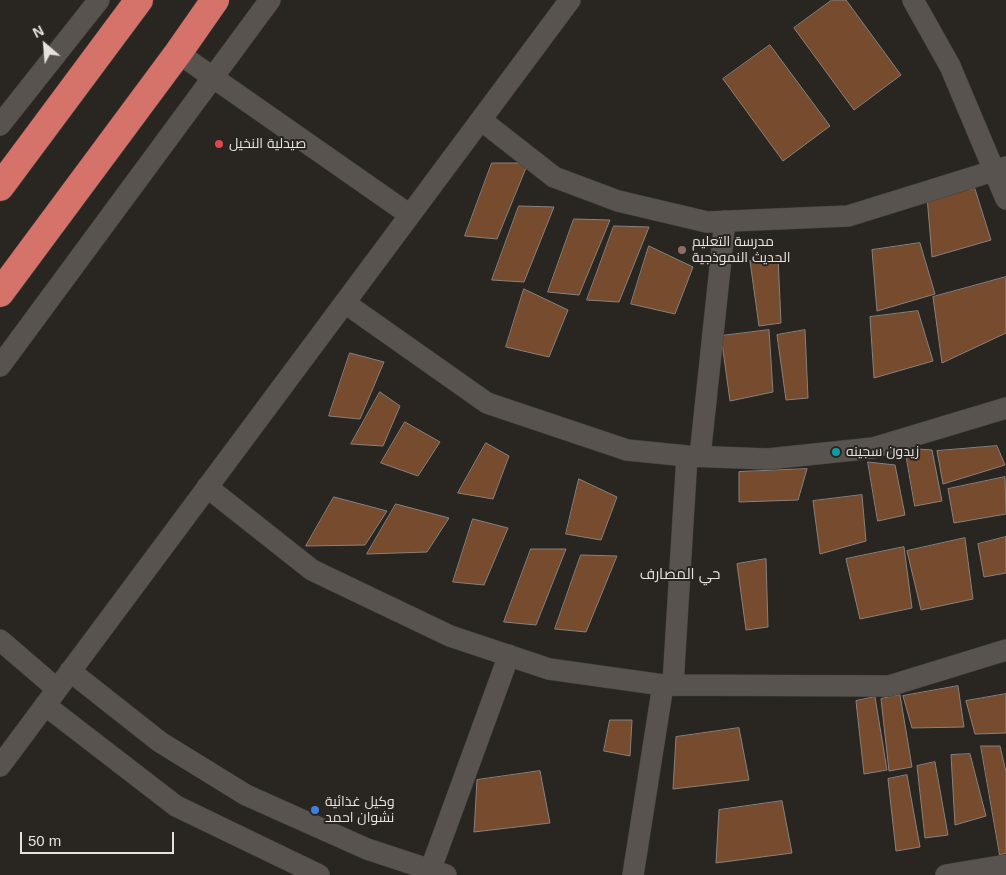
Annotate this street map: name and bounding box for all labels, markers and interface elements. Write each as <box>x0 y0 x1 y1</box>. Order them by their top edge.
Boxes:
north arrow <box>20 20 70 70</box>
text: N <box>30 22 46 41</box>
place label: صيدلية النخيل <box>229 136 306 152</box>
marker: صيدلية النخيل <box>213 138 225 150</box>
place label: مدرسة التعليم الحديث النموذجية <box>692 234 791 266</box>
marker: مدرسة التعليم الحديث النموذجية <box>676 244 688 256</box>
place label: زيدون سجينه <box>846 444 919 460</box>
marker: زيدون سجينه <box>830 446 842 458</box>
district label: حي المصارف <box>640 566 720 584</box>
place label: وكيل غذائية نشوان احمد <box>325 794 395 826</box>
marker: وكيل غذائية نشوان احمد <box>309 804 321 816</box>
scale bar <box>22 822 176 854</box>
text: 50 m <box>28 832 61 849</box>

